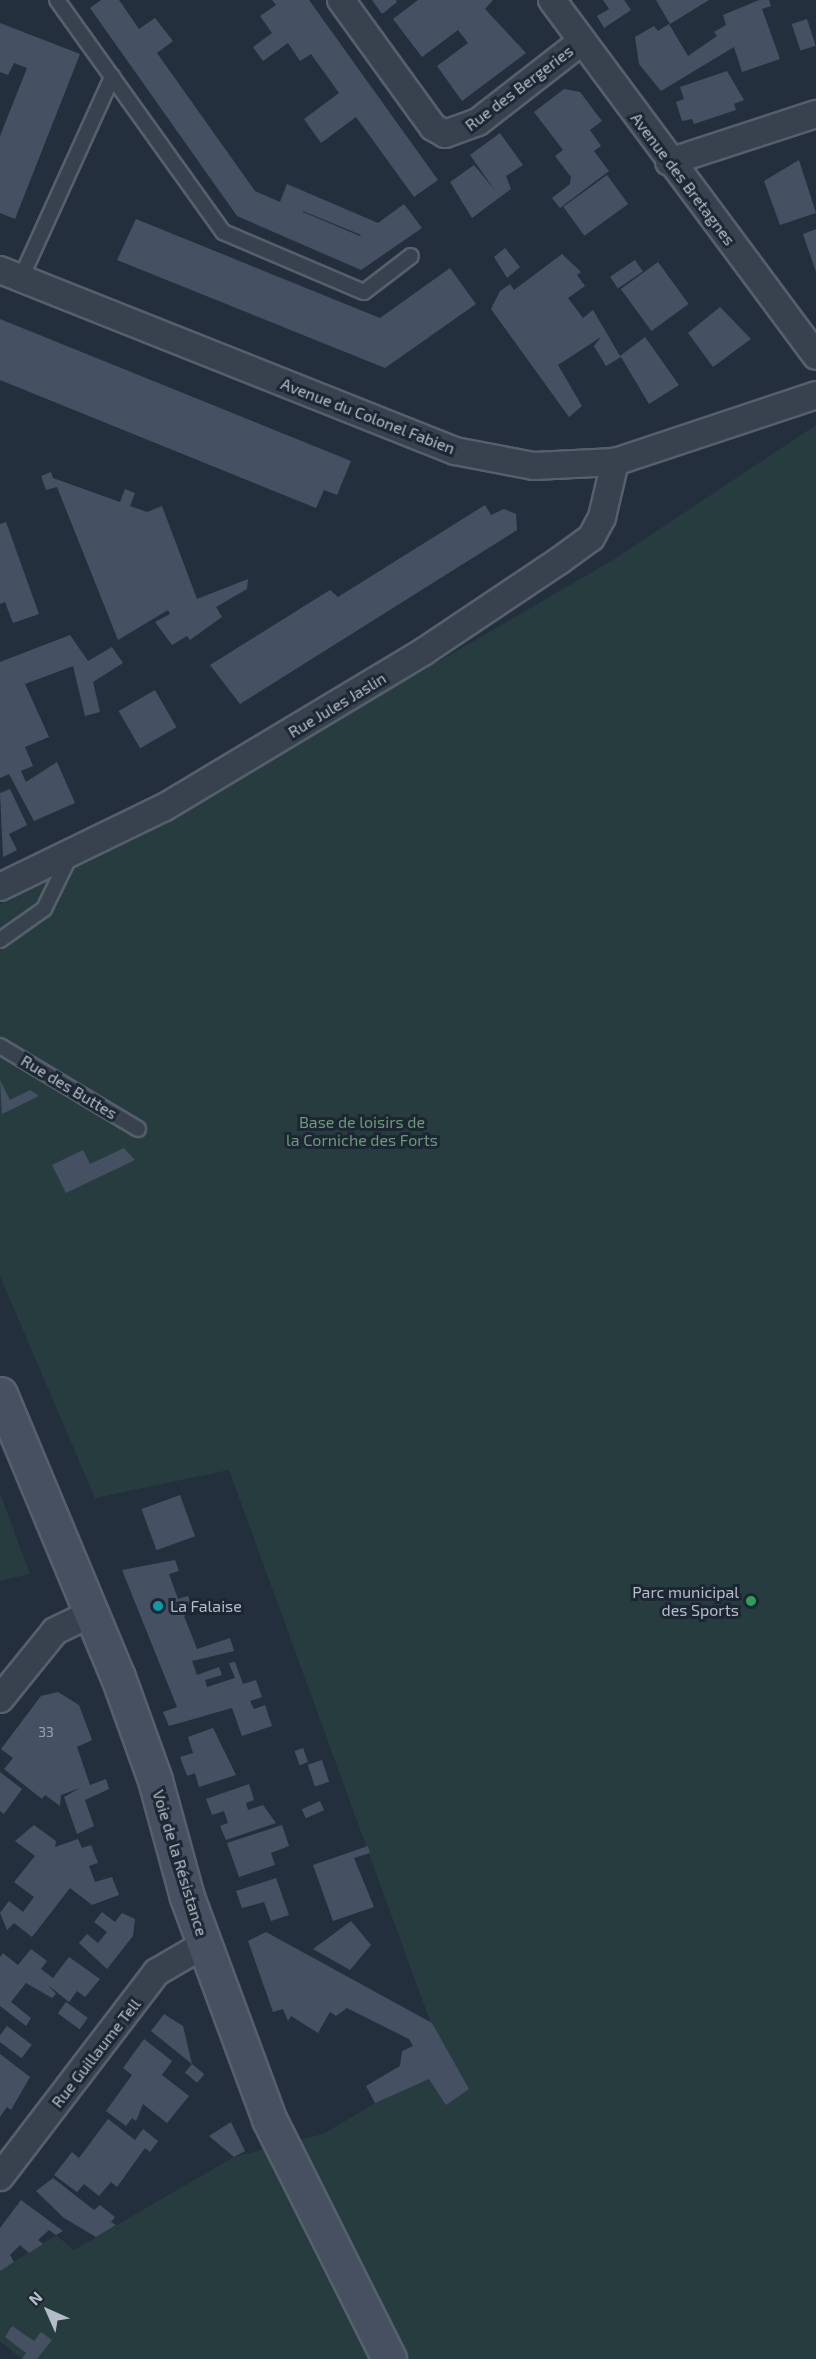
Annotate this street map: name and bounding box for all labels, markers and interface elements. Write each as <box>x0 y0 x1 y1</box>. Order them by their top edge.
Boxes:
street label: Rue des Bergeries <box>461 41 577 135</box>
street label: Avenue des Bretagnes <box>627 109 739 249</box>
street label: Avenue du Colonel Fabien <box>278 374 458 458</box>
street label: Rue Jules Jaslin <box>284 668 390 742</box>
street label: Rue des Buttes <box>18 1051 120 1123</box>
park label: Base de loisirs de la Corniche des Forts <box>286 1112 438 1150</box>
place label: Parc municipal des Sports <box>632 1582 739 1620</box>
marker: Parc municipal des Sports <box>744 1594 758 1608</box>
place label: La Falaise <box>170 1596 242 1616</box>
marker: La Falaise <box>151 1599 165 1613</box>
house number: 33 <box>38 1724 54 1740</box>
street label: Voie de la Résistance <box>149 1788 211 1938</box>
street label: Rue Guillaume Tell <box>47 1994 145 2112</box>
north arrow <box>18 2281 78 2341</box>
text: N <box>24 2287 46 2309</box>

